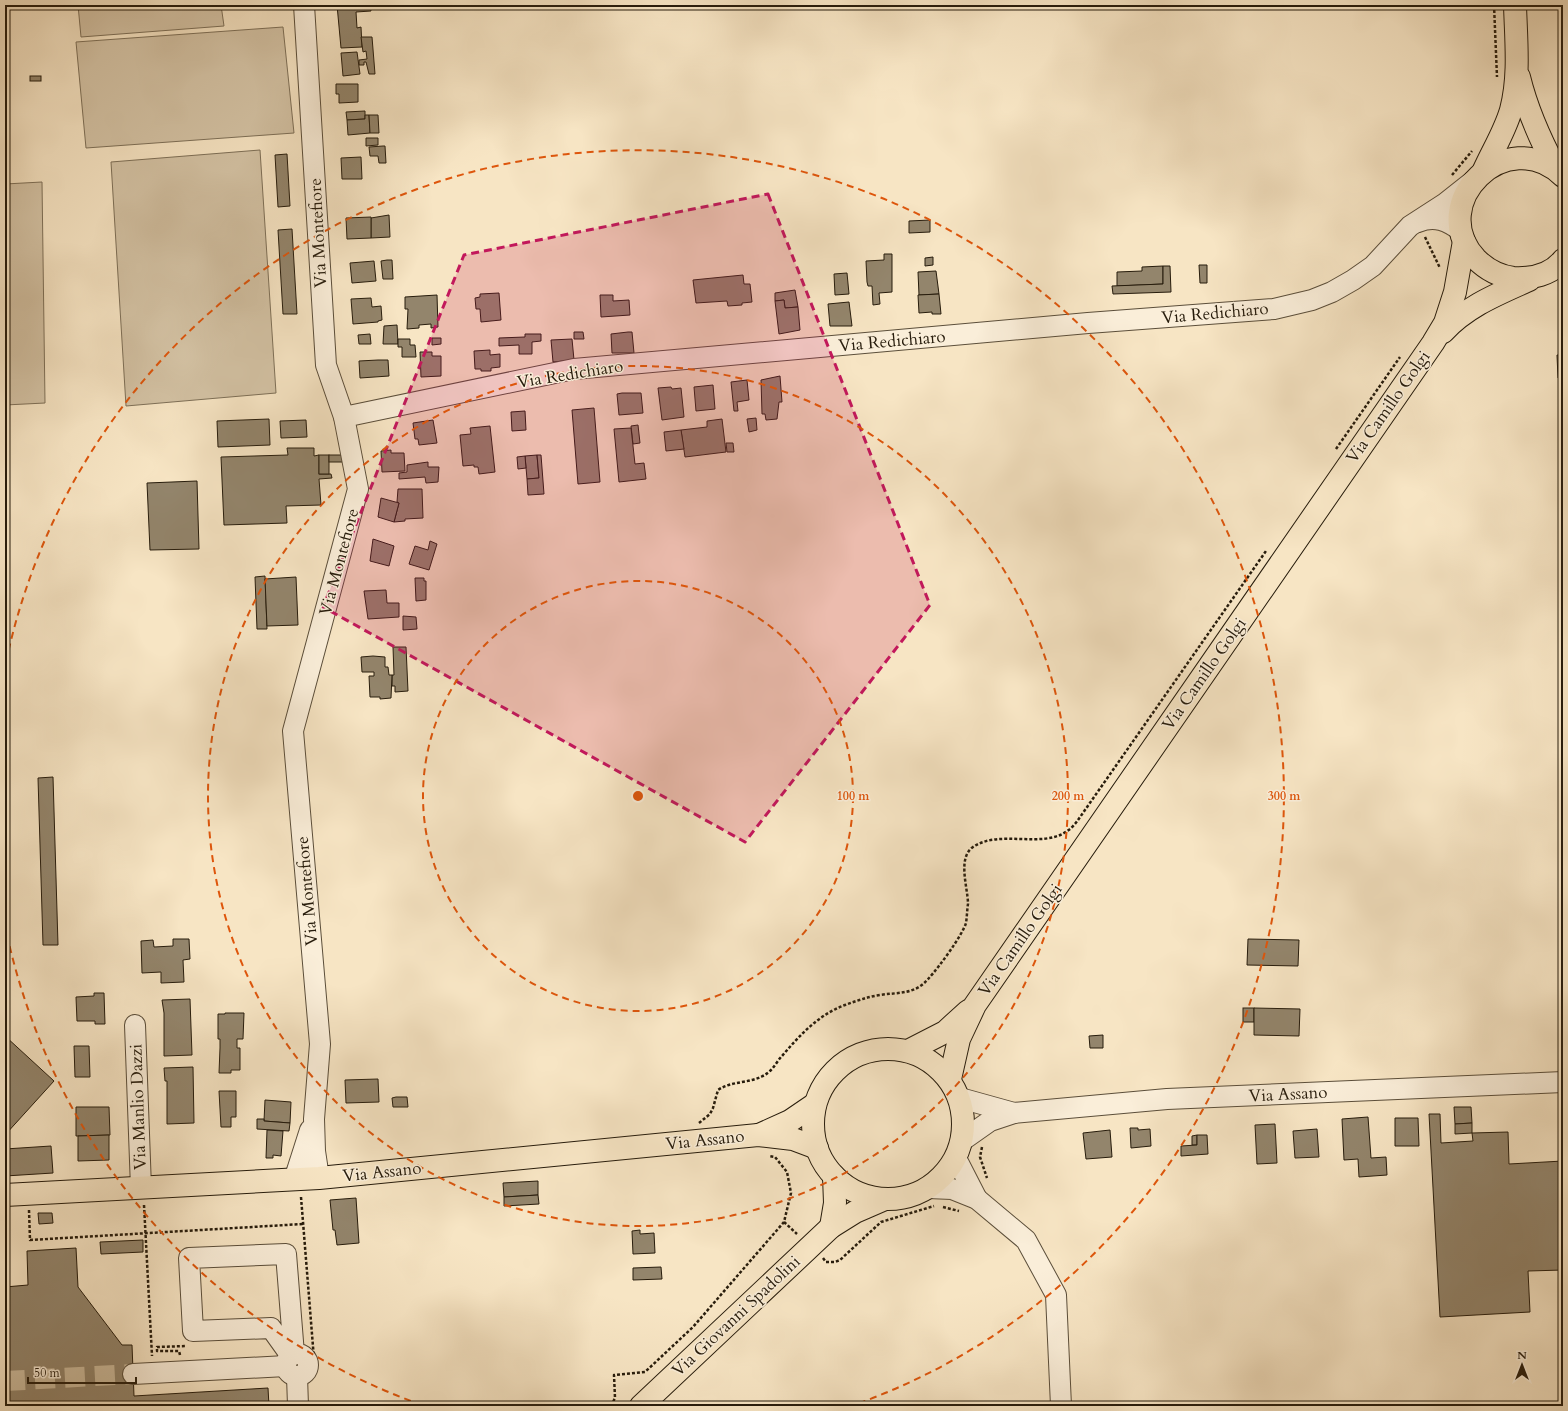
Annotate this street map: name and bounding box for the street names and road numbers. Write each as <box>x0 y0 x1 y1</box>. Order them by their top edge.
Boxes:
street label: Via Montefiore <box>304 178 332 288</box>
street label: Via Redichiaro <box>1161 297 1269 329</box>
street label: Via Redichiaro <box>838 325 946 357</box>
street label: Via Camillo Golgi <box>1341 346 1436 468</box>
street label: Via Redichiaro <box>515 354 625 394</box>
street label: Via Montefiore <box>314 506 364 618</box>
street label: Via Camillo Golgi <box>1157 613 1252 735</box>
street label: Via Montefiore <box>291 835 323 947</box>
street label: Via Camillo Golgi <box>973 879 1068 1001</box>
street label: Via Manlio Dazzi <box>124 1043 152 1170</box>
street label: Via Assano <box>1248 1080 1328 1108</box>
street label: Via Assano <box>665 1124 745 1156</box>
street label: Via Assano <box>342 1156 422 1188</box>
street label: Via Giovanni Spadolini <box>667 1250 805 1382</box>

